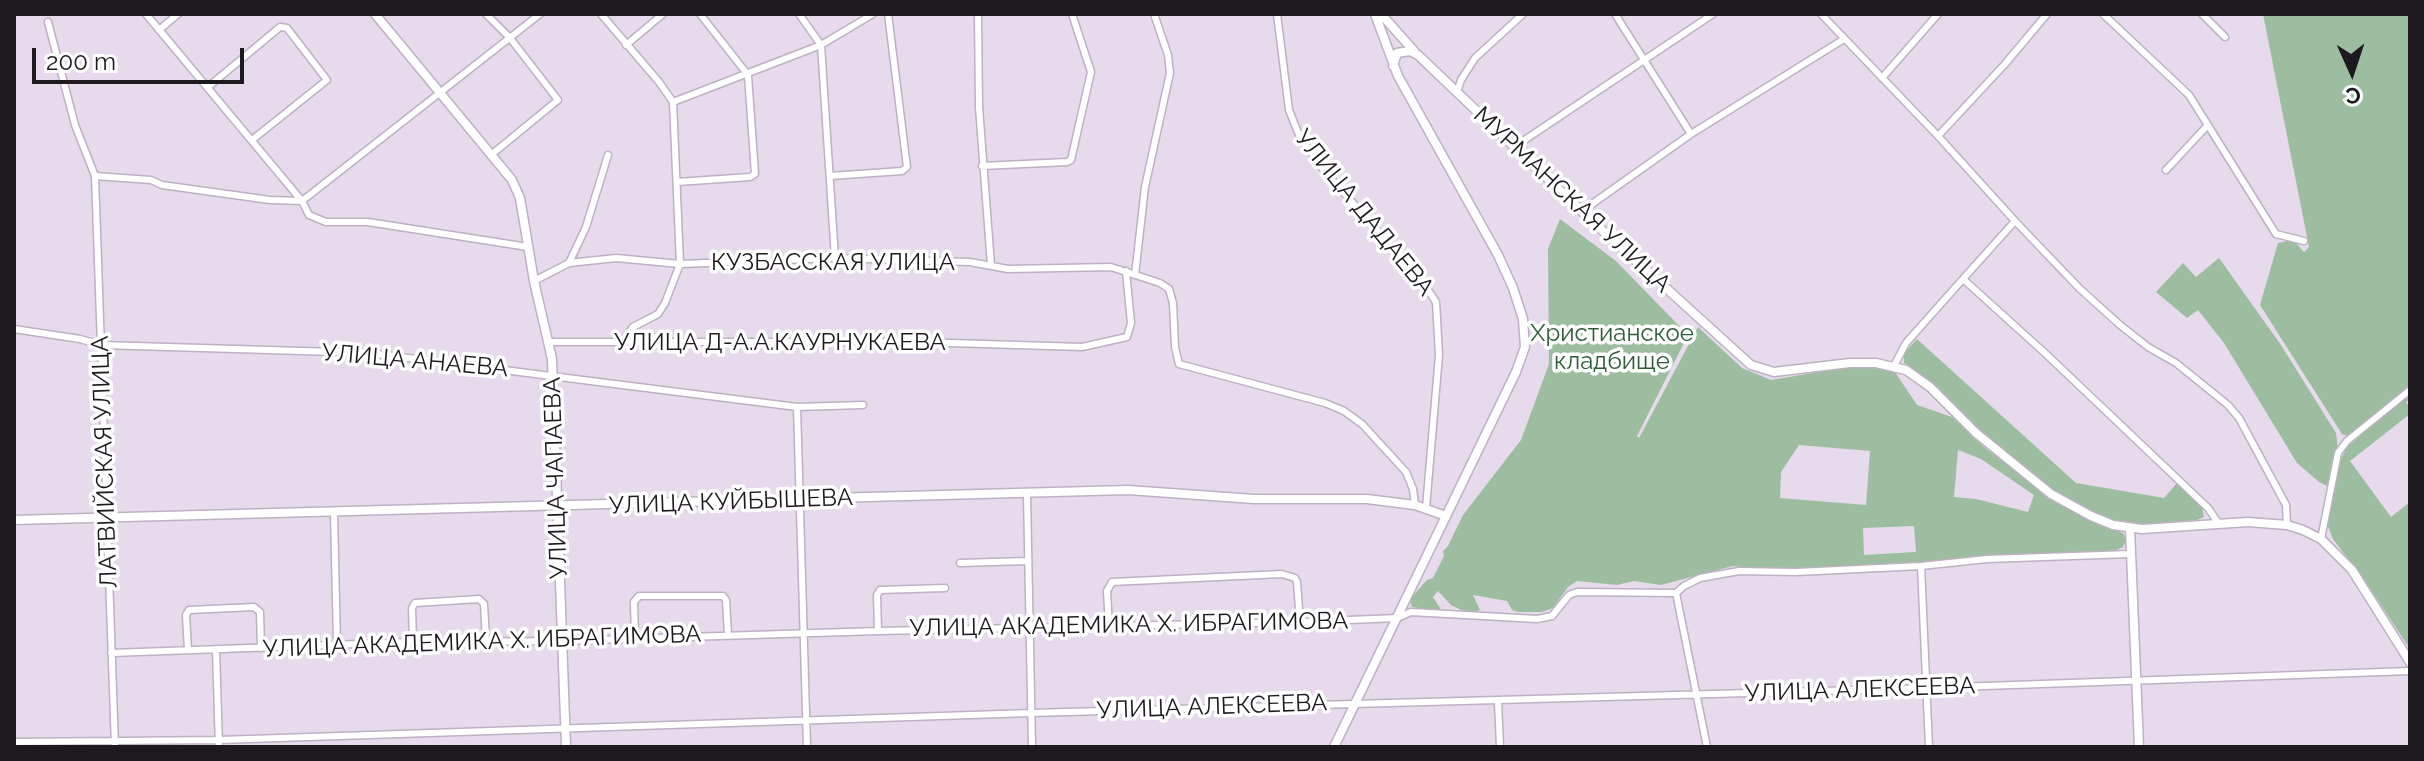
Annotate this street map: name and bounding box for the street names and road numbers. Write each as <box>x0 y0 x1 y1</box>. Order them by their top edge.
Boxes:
street label: МУРМАНСКАЯ УЛИЦА <box>1467 101 1677 299</box>
street label: УЛИЦА ДАДАЕВА <box>1288 124 1440 302</box>
street label: КУЗБАССКАЯ УЛИЦА <box>711 249 955 277</box>
street label: УЛИЦА Д-А.А.КАУРНУКАЕВА <box>614 329 946 357</box>
street label: ЛАТВИЙСКАЯ УЛИЦА <box>86 335 124 589</box>
street label: УЛИЦА АНАЕВА <box>321 339 509 383</box>
street label: УЛИЦА ЧАПАЕВА <box>538 377 574 579</box>
street label: УЛИЦА КУЙБЫШЕВА <box>609 483 853 521</box>
street label: УЛИЦА АКАДЕМИКА Х. ИБРАГИМОВА <box>909 607 1349 643</box>
street label: УЛИЦА АКАДЕМИКА Х. ИБРАГИМОВА <box>262 620 702 664</box>
street label: УЛИЦА АЛЕКСЕЕВА <box>1744 672 1976 708</box>
street label: УЛИЦА АЛЕКСЕЕВА <box>1096 689 1328 725</box>

